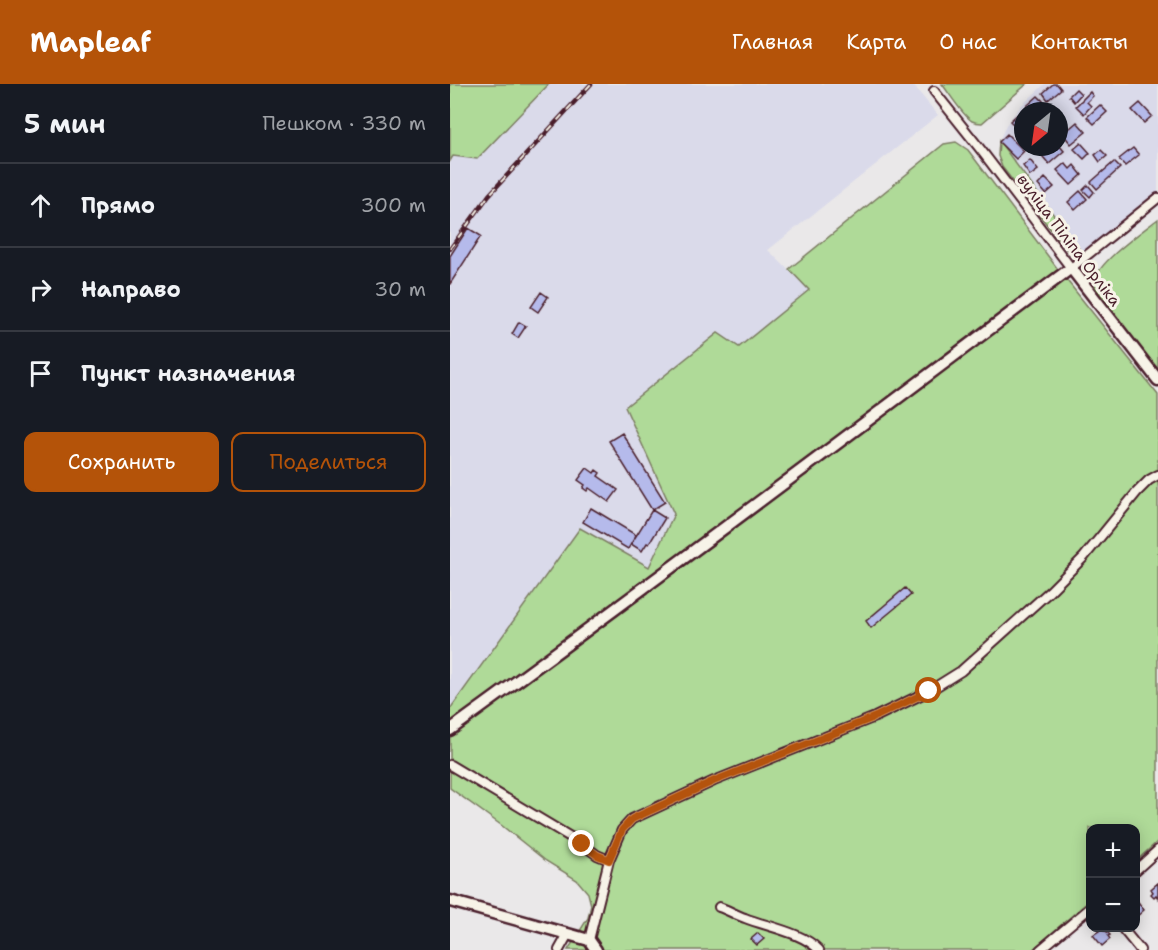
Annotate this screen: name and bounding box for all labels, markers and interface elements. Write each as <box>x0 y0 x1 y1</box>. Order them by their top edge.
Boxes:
text: Mapleaf <box>30 23 151 61</box>
text: Главная <box>732 28 813 56</box>
text: Карта <box>846 28 906 56</box>
text: О нас <box>939 28 997 56</box>
text: Контакты <box>1030 28 1128 56</box>
north arrow <box>1014 102 1068 156</box>
text: 5 мин <box>24 106 105 141</box>
text: Пешком · 330 m <box>262 110 426 136</box>
street label: вуліца Піліпа Орліка <box>1012 170 1126 310</box>
icon: ahead <box>24 189 57 222</box>
text: Прямо <box>81 191 155 220</box>
text: 300 m <box>360 192 426 218</box>
icon: right <box>24 273 57 306</box>
text: Направо <box>81 275 181 304</box>
text: 30 m <box>374 276 426 302</box>
icon: arrive <box>24 357 57 390</box>
text: Пункт назначения <box>81 359 295 388</box>
button: Сохранить <box>24 432 219 492</box>
button: Поделиться <box>231 432 426 492</box>
route start <box>915 677 941 703</box>
map controls <box>1086 824 1140 932</box>
button: + <box>1086 824 1140 878</box>
route end <box>568 830 594 856</box>
button: − <box>1086 878 1140 932</box>

